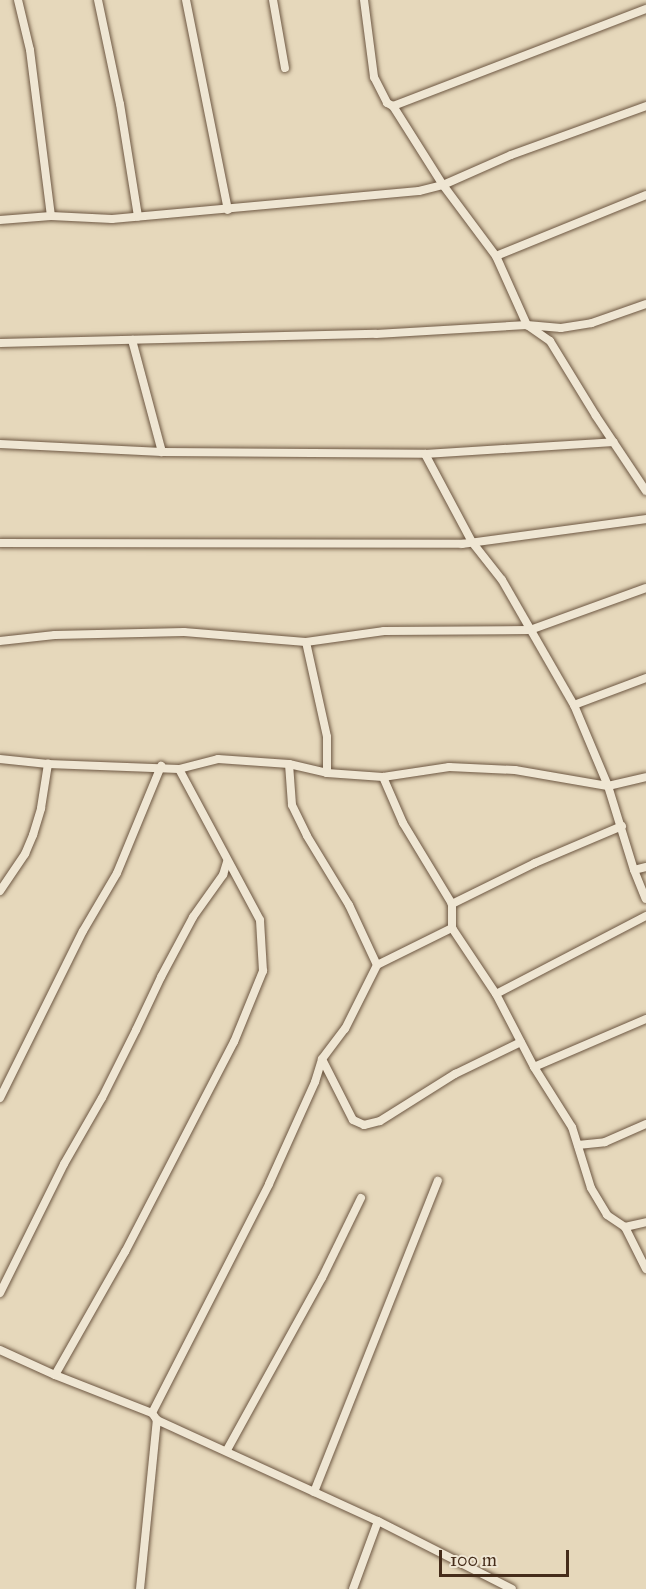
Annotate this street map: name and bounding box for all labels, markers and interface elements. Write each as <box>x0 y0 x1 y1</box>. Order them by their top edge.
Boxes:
scale bar <box>442 1538 572 1576</box>
text: 100 m <box>450 1549 497 1571</box>

